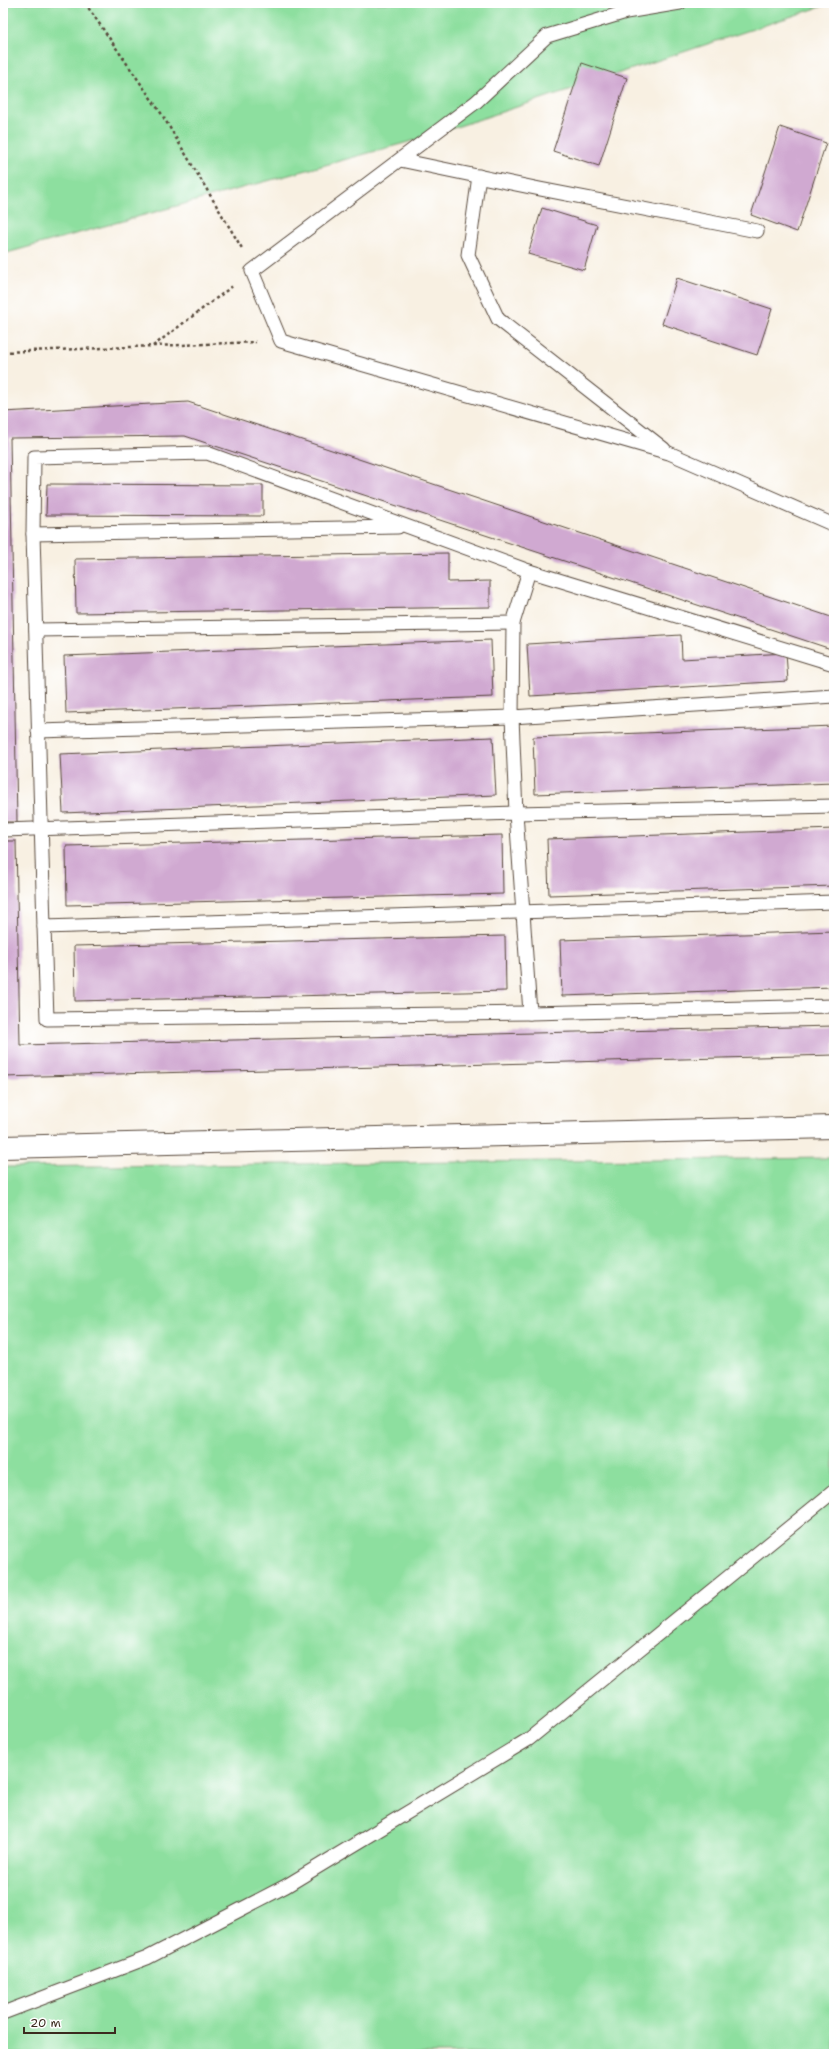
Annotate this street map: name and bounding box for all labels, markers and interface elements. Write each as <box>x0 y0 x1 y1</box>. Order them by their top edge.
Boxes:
scale bar <box>24 2009 115 2035</box>
text: 20 m <box>30 2015 61 2031</box>

